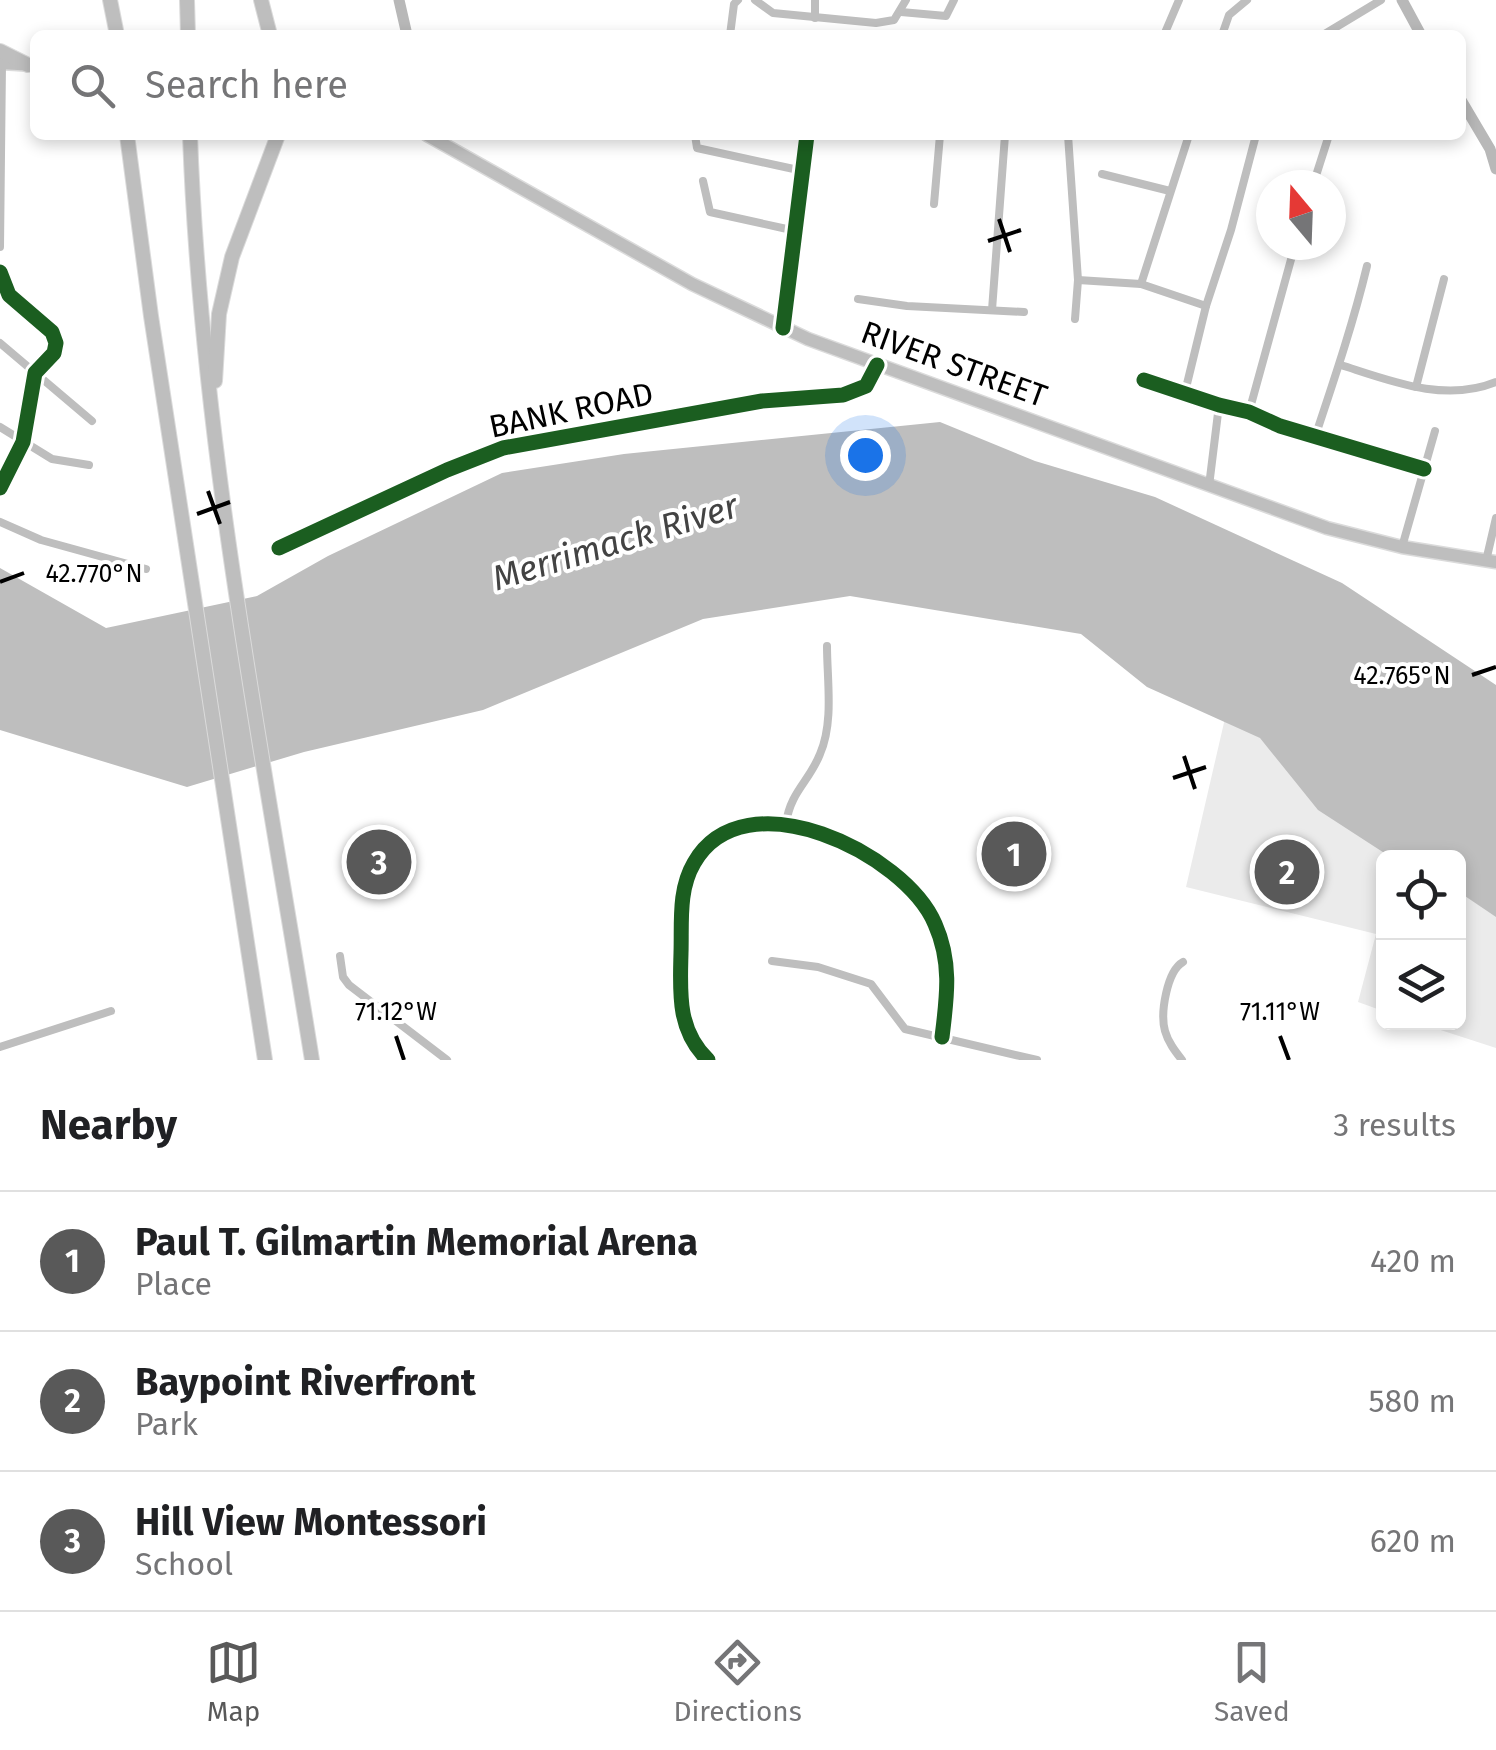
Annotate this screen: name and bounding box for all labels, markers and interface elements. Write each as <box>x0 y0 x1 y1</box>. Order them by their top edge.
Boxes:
search box <box>30 30 1466 140</box>
icon: search <box>65 58 120 113</box>
text: Search here <box>145 62 348 108</box>
north arrow <box>1256 170 1346 260</box>
street label: RIVER STREET <box>856 313 1053 415</box>
street label: BANK ROAD <box>486 374 656 446</box>
your location <box>840 430 891 481</box>
water label: Merrimack River <box>487 484 745 599</box>
text: 42.770°N <box>45 559 143 589</box>
text: 42.765°N <box>1353 661 1451 691</box>
pin: 1 <box>982 816 1046 892</box>
pin: 3 <box>346 824 412 900</box>
pin: 2 <box>1254 834 1320 910</box>
map controls <box>1376 850 1466 1030</box>
button: locate <box>1376 850 1466 940</box>
button: layers <box>1376 940 1466 1030</box>
text: 71.12°W <box>355 997 437 1027</box>
text: 71.11°W <box>1240 997 1320 1027</box>
text: Nearby <box>40 1100 177 1150</box>
text: 3 results <box>1333 1106 1456 1144</box>
text: Paul T. Gilmartin Memorial Arena <box>135 1219 698 1265</box>
text: 1 <box>65 1242 80 1280</box>
text: 420 m <box>1370 1242 1456 1280</box>
text: Place <box>135 1265 212 1303</box>
text: Baypoint Riverfront <box>135 1359 476 1405</box>
text: 2 <box>64 1382 81 1420</box>
text: 580 m <box>1369 1382 1456 1420</box>
text: Park <box>135 1405 198 1443</box>
text: Hill View Montessori <box>135 1499 487 1545</box>
text: 3 <box>64 1522 81 1560</box>
text: 620 m <box>1370 1522 1456 1560</box>
text: School <box>135 1545 233 1583</box>
tab: Map <box>206 1635 261 1728</box>
tab: Directions <box>673 1635 802 1728</box>
tab: Saved <box>1214 1635 1290 1728</box>

